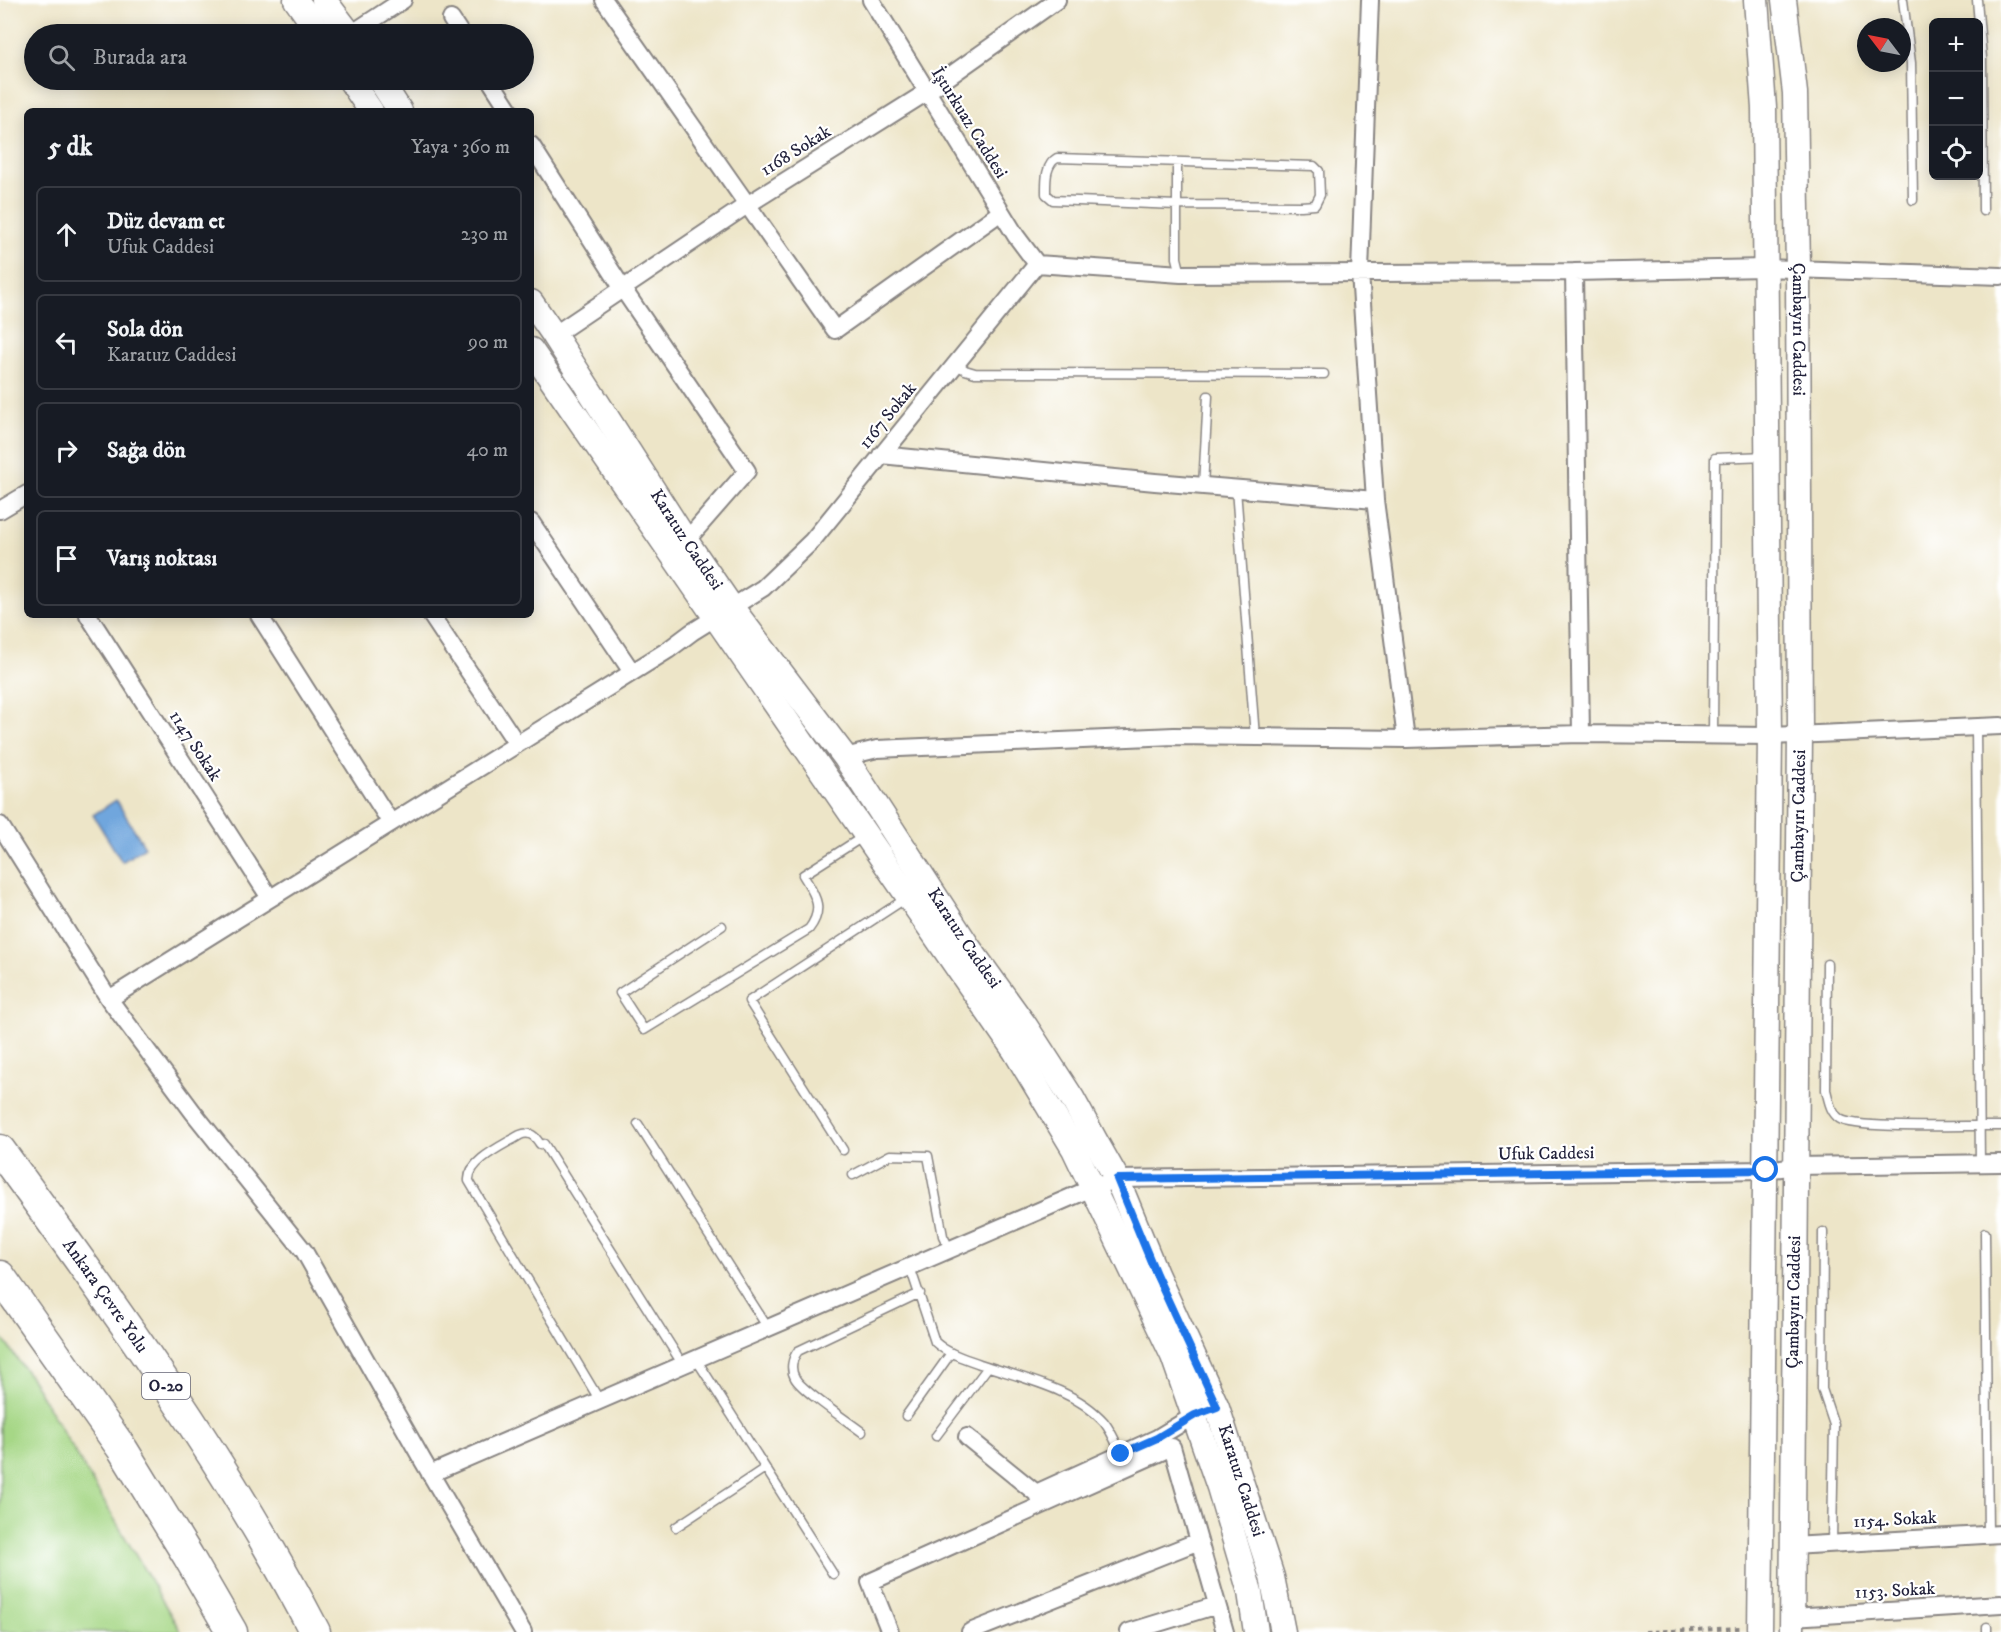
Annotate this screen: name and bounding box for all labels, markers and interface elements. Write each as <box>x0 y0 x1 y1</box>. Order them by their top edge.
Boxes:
north arrow <box>1857 18 1911 72</box>
map controls <box>1929 18 1983 180</box>
button: + <box>1929 18 1983 72</box>
search box <box>24 24 534 90</box>
icon: search <box>45 41 78 74</box>
text: Burada ara <box>93 44 187 71</box>
street label: İşturkuaz Caddesi <box>926 63 1013 183</box>
button: − <box>1929 72 1983 126</box>
street label: 1168 Sokak <box>757 121 835 181</box>
button: locate <box>1929 126 1983 180</box>
text: 5 dk <box>48 131 92 164</box>
text: Yaya · 360 m <box>411 135 510 160</box>
text: Düz devam et <box>107 208 225 235</box>
icon: ahead <box>50 218 83 251</box>
text: 230 m <box>461 222 508 247</box>
text: Ufuk Caddesi <box>107 235 214 260</box>
street label: Çambayırı Caddesi <box>1787 263 1810 396</box>
text: Sola dön <box>107 316 183 343</box>
icon: left <box>50 326 83 359</box>
text: 90 m <box>468 330 508 355</box>
text: Karatuz Caddesi <box>107 343 236 368</box>
street label: 1167 Sokak <box>854 378 922 454</box>
icon: right <box>50 434 83 467</box>
text: Sağa dön <box>107 437 186 464</box>
text: 40 m <box>466 438 508 463</box>
street label: Karatuz Caddesi <box>645 485 728 595</box>
icon: arrive <box>50 542 83 575</box>
text: Varış noktası <box>107 545 217 572</box>
street label: 1147 Sokak <box>164 706 226 786</box>
street label: Çambayırı Caddesi <box>1787 749 1811 883</box>
street label: Karatuz Caddesi <box>922 884 1006 993</box>
street label: Ufuk Caddesi <box>1498 1142 1594 1166</box>
route start <box>1752 1156 1778 1182</box>
street label: Ankara Çevre Yolu <box>57 1235 153 1357</box>
street label: Çambayırı Caddesi <box>1782 1235 1806 1369</box>
road number: O-20 <box>142 1373 190 1399</box>
street label: Karatuz Caddesi <box>1212 1422 1269 1539</box>
route end <box>1107 1440 1133 1466</box>
street label: 1154. Sokak <box>1853 1507 1937 1533</box>
street label: 1153. Sokak <box>1854 1578 1936 1604</box>

